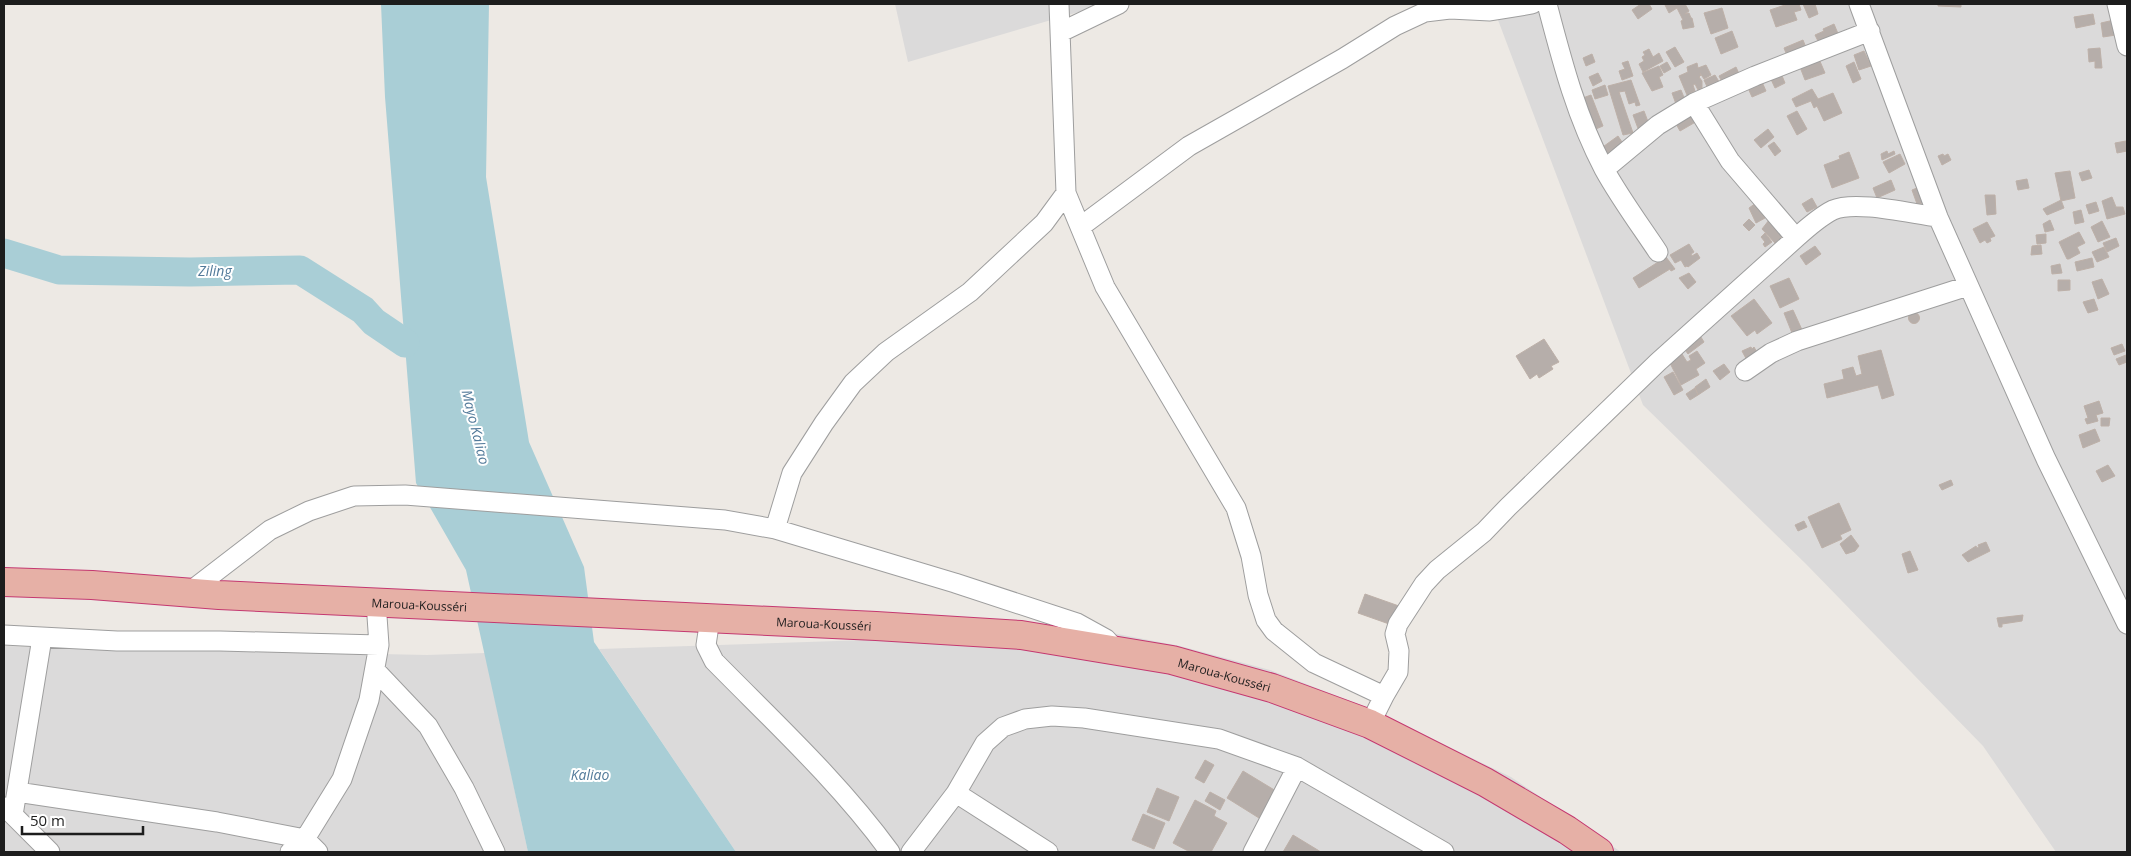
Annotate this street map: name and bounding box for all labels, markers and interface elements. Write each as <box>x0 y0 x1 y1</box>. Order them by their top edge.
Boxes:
water label: Ziling <box>197 261 232 280</box>
water label: Mayo Kaliao <box>458 388 494 466</box>
street label: Maroua-Kousséri <box>371 594 467 615</box>
street label: Maroua-Kousséri <box>776 613 872 634</box>
street label: Maroua-Kousséri <box>1176 654 1273 696</box>
water label: Kaliao <box>571 765 609 784</box>
scale bar <box>22 804 144 836</box>
text: 50 m <box>30 810 65 830</box>

